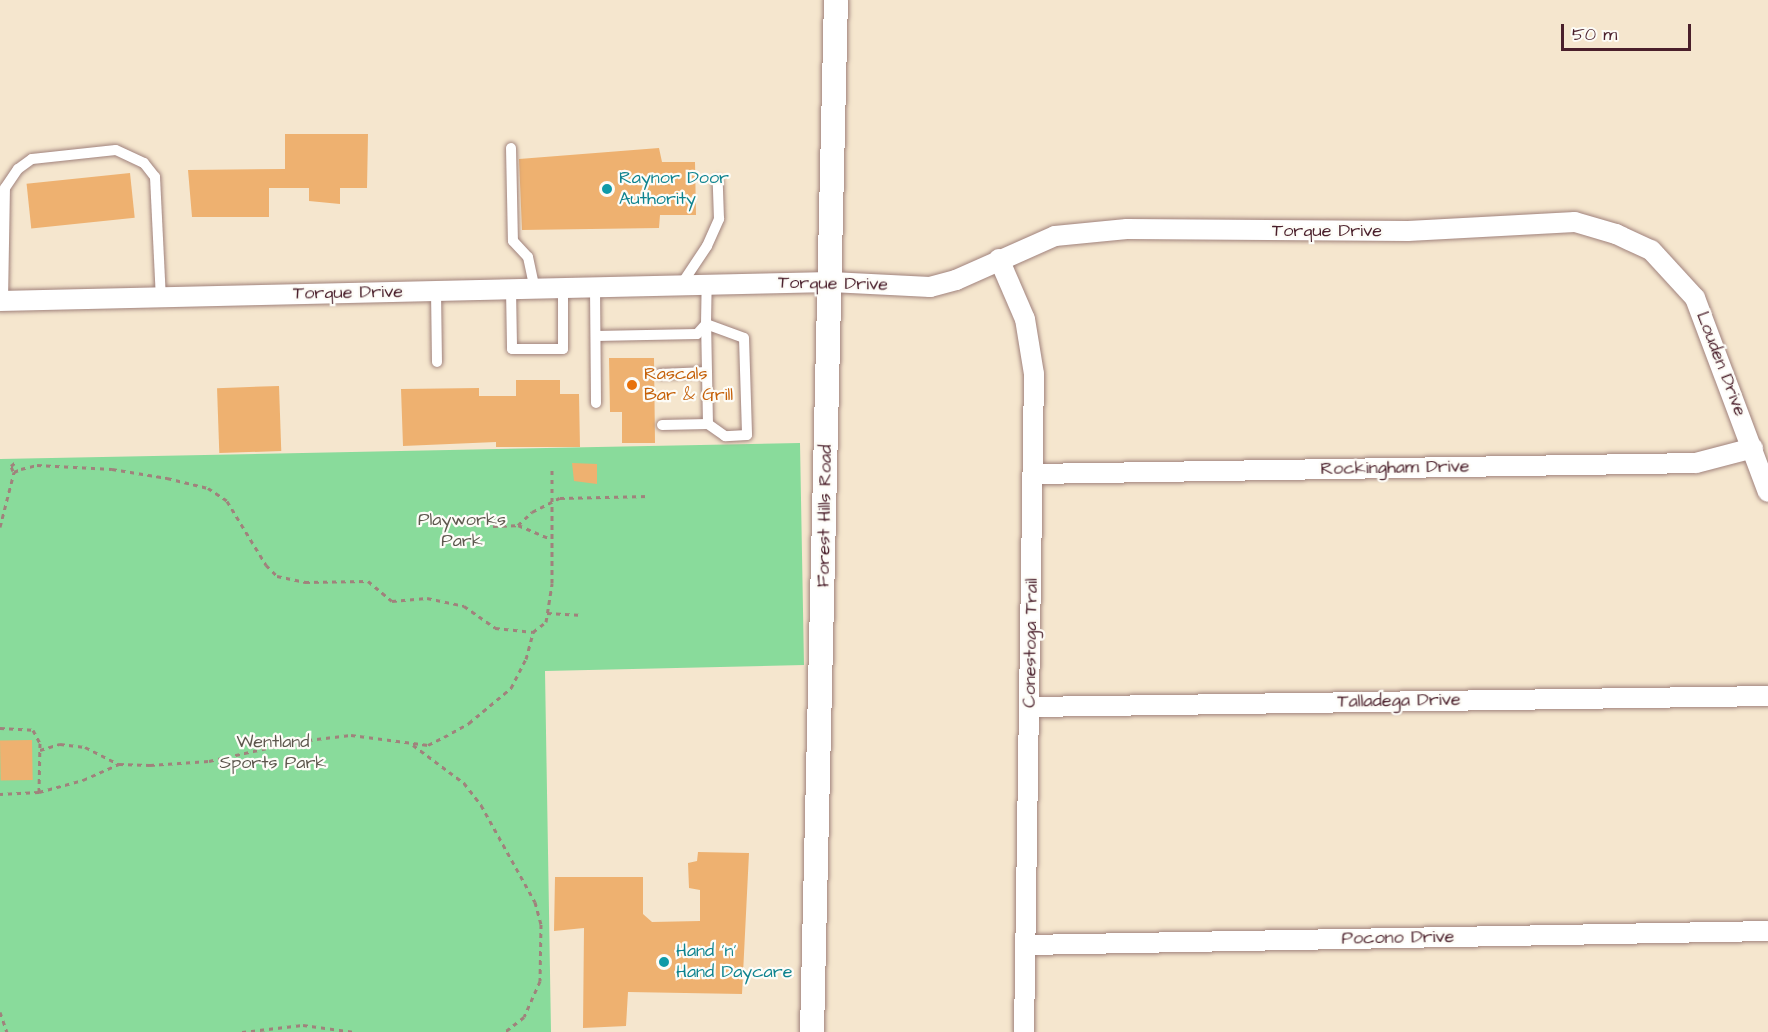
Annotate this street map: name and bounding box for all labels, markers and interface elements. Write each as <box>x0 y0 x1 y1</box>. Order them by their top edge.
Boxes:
scale bar <box>1564 12 1694 50</box>
text: 50 m <box>1572 22 1617 47</box>
place label: Raynor Door Authority <box>619 168 729 210</box>
marker: Raynor Door Authority <box>600 182 614 196</box>
street label: Torque Drive <box>1272 220 1382 242</box>
street label: Torque Drive <box>778 272 888 296</box>
street label: Torque Drive <box>293 281 403 305</box>
street label: Louden Drive <box>1691 309 1751 419</box>
place label: Rascals Bar & Grill <box>644 364 733 406</box>
marker: Rascals Bar & Grill <box>625 378 639 392</box>
street label: Forest Hills Road <box>813 444 837 588</box>
street label: Rockingham Drive <box>1320 456 1470 480</box>
park label: Playworks Park <box>418 510 506 552</box>
street label: Conestoga Trail <box>1019 578 1043 708</box>
street label: Talladega Drive <box>1337 689 1461 713</box>
park label: Wentland Sports Park <box>220 732 326 774</box>
street label: Pocono Drive <box>1341 926 1455 950</box>
place label: Hand 'n' Hand Daycare <box>676 941 792 984</box>
marker: Hand 'n' Hand Daycare <box>657 955 671 969</box>

